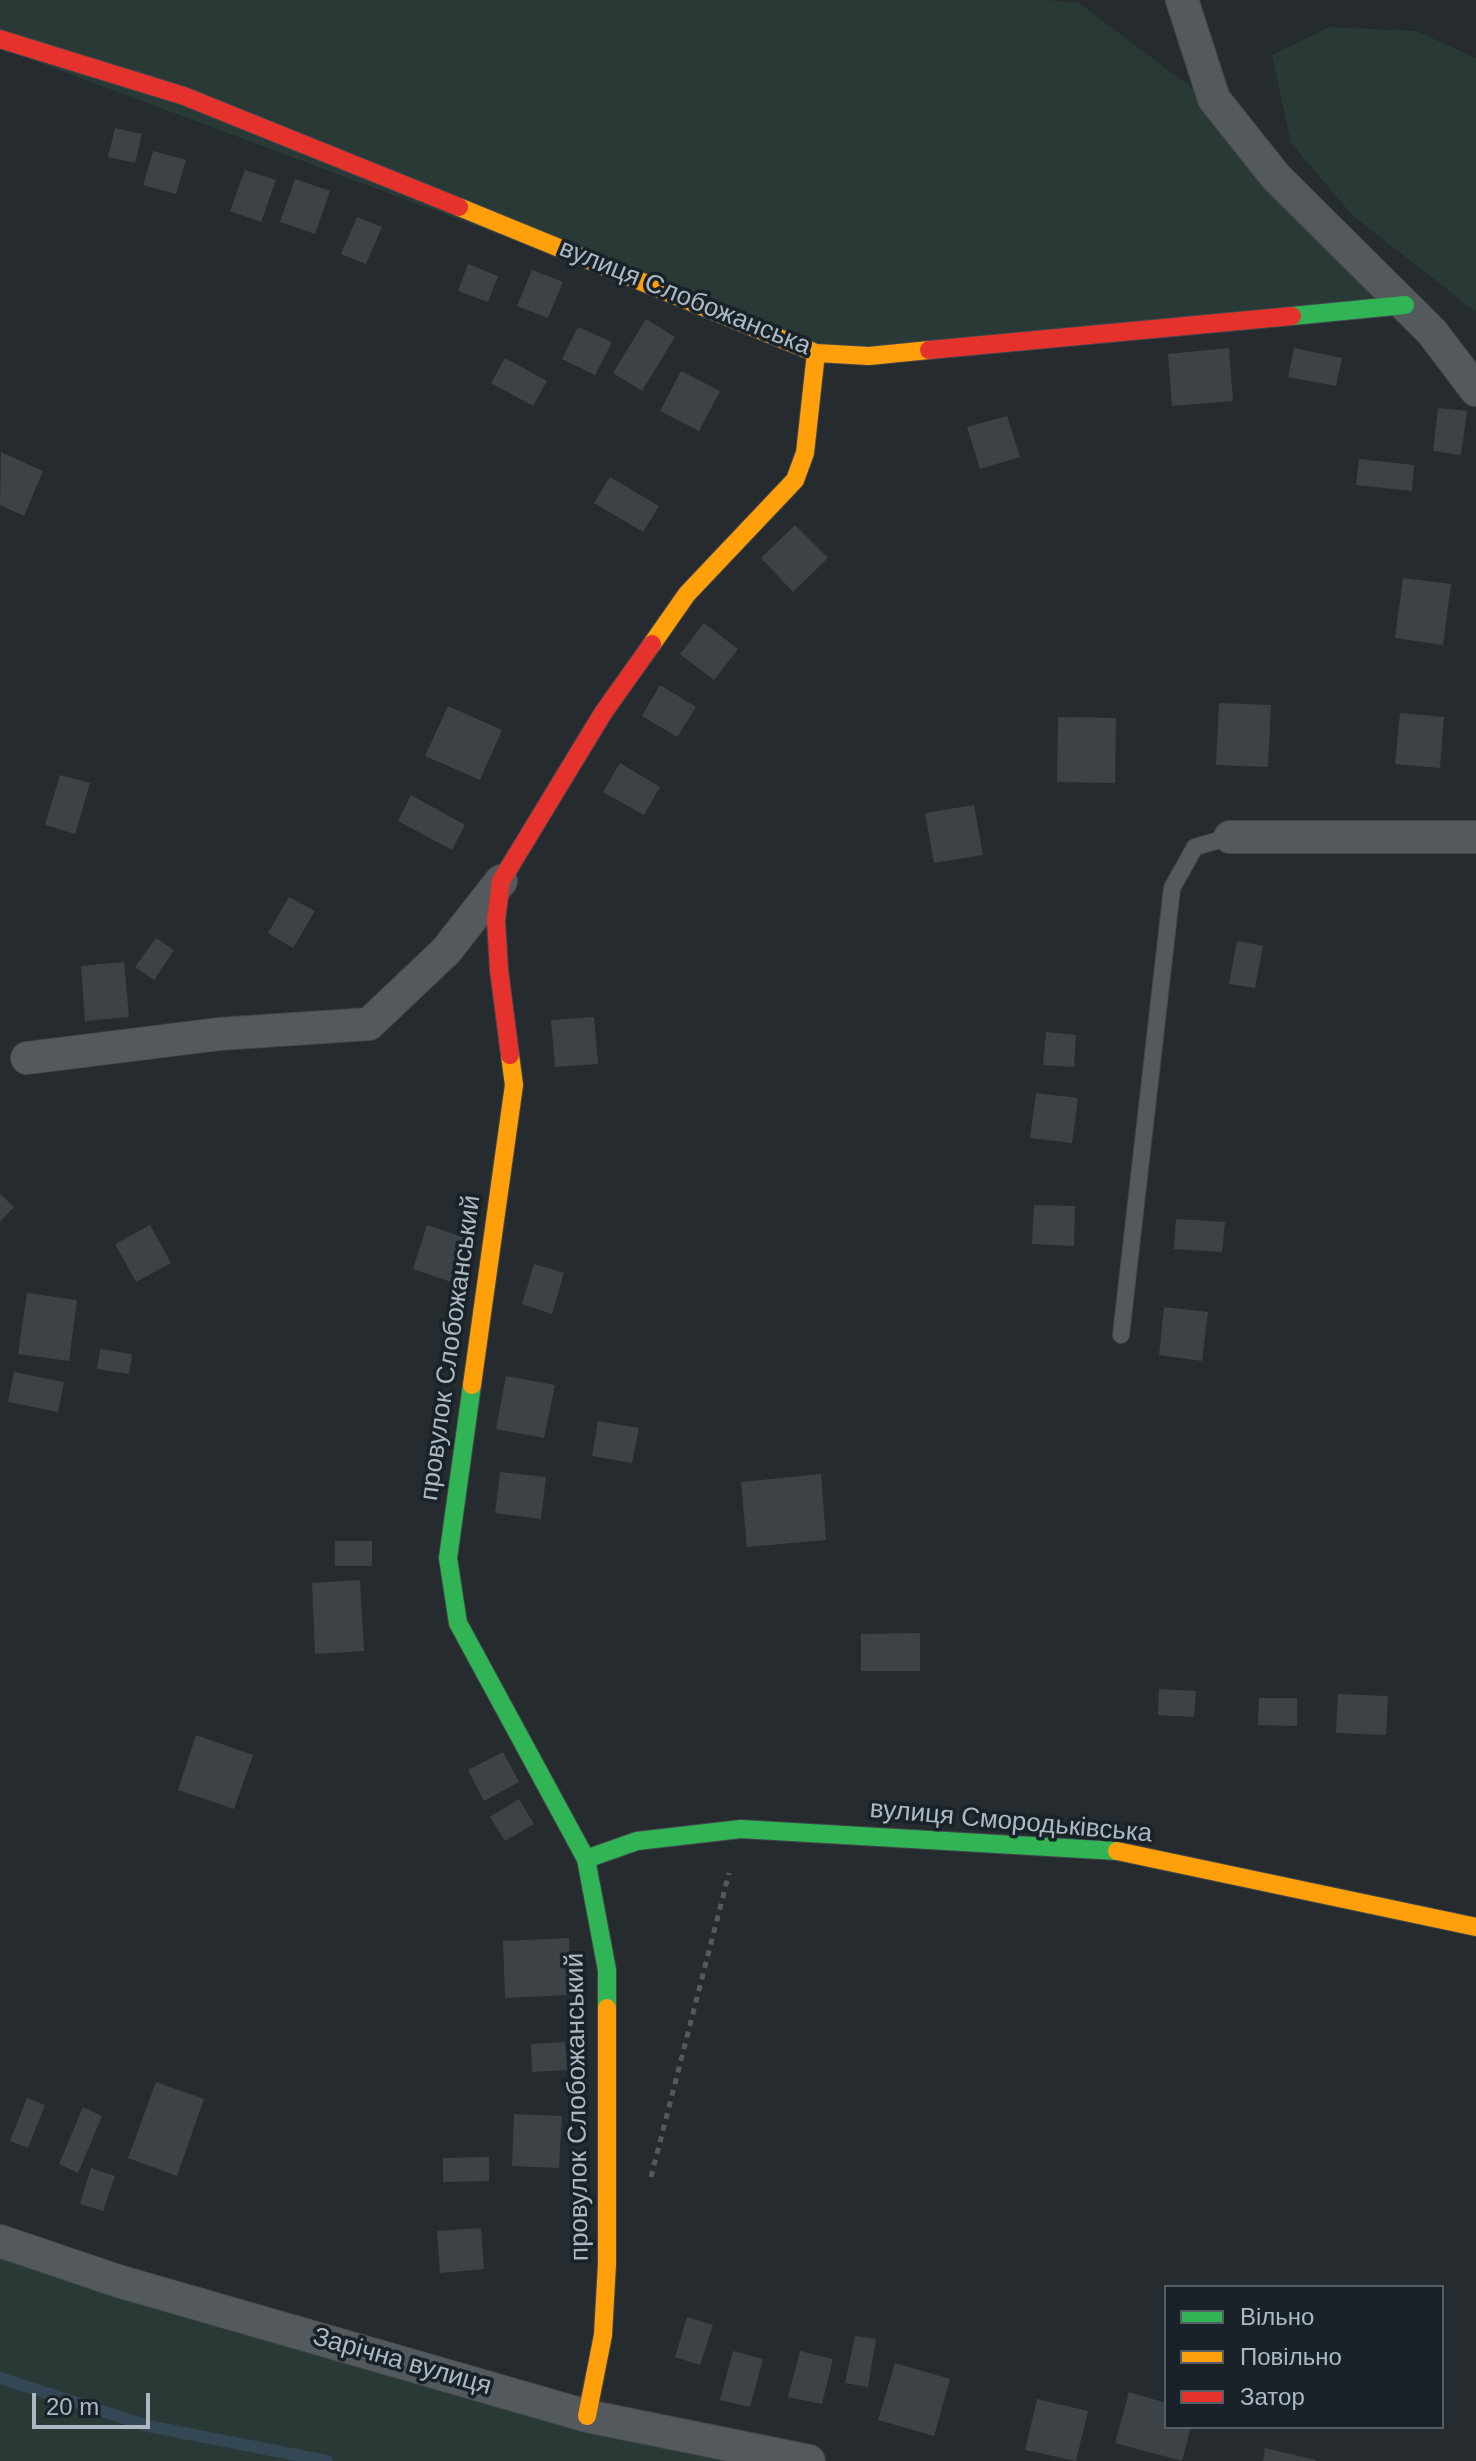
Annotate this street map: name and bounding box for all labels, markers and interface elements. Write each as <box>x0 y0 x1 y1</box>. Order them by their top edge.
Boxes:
street label: вулиця Слобожанська <box>555 233 815 363</box>
street label: провулок Слобожанський <box>414 1193 488 1503</box>
street label: вулиця Смородьківська <box>868 1794 1154 1850</box>
street label: провулок Слобожанський <box>560 1953 596 2261</box>
legend <box>1164 2285 1444 2429</box>
text: Вільно <box>1240 2303 1314 2330</box>
street label: Зарічна вулиця <box>309 2322 495 2402</box>
text: Повільно <box>1240 2343 1342 2370</box>
scale bar <box>36 2377 154 2427</box>
text: Затор <box>1240 2383 1305 2410</box>
text: 20 m <box>46 2393 99 2420</box>

